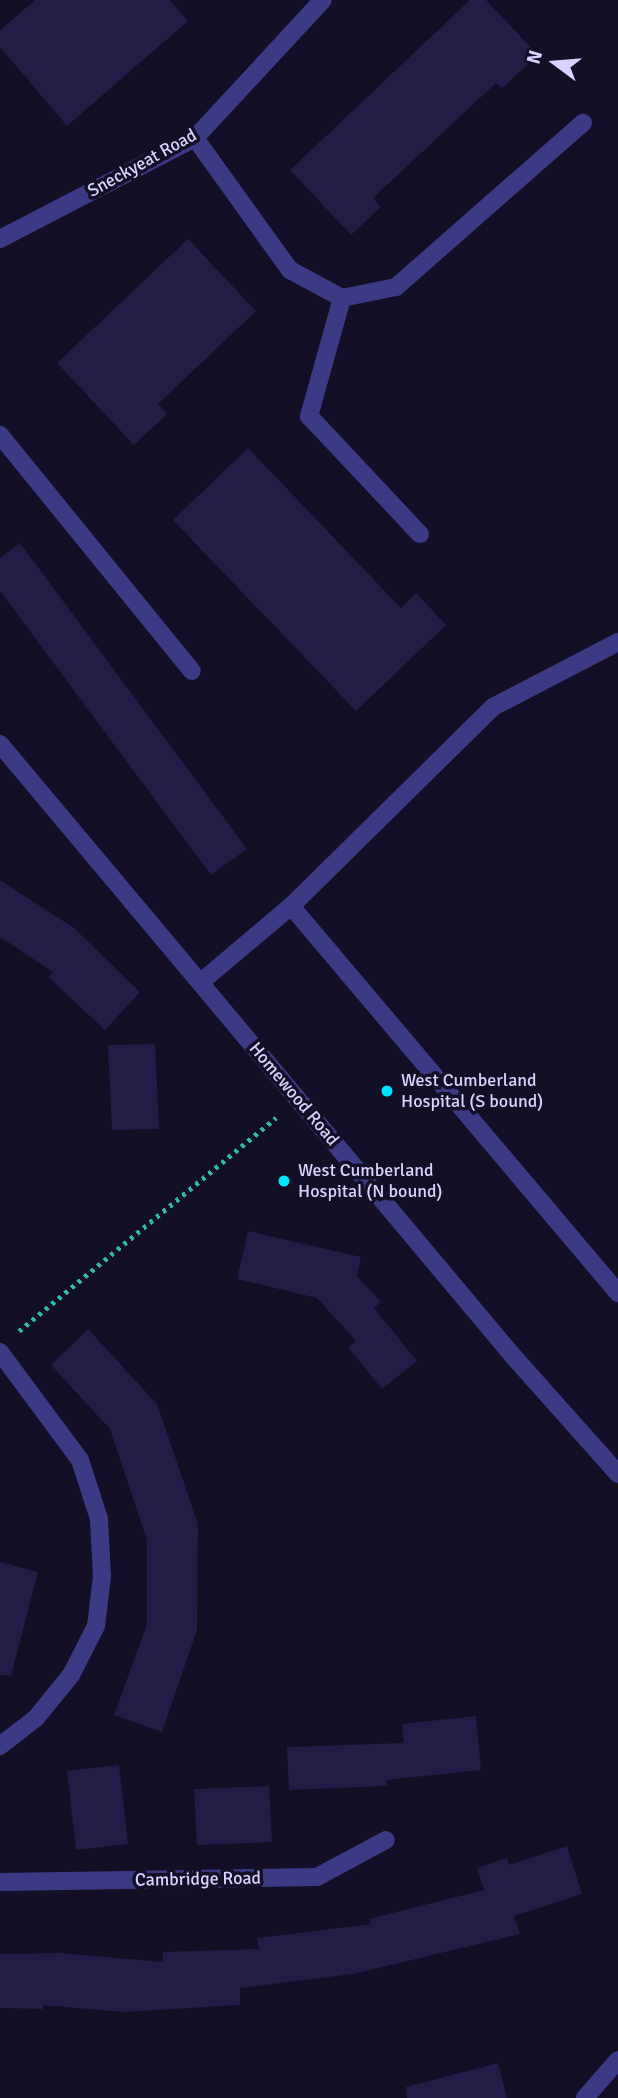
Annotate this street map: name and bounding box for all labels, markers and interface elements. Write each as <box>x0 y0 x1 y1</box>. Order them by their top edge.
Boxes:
north arrow <box>520 28 590 98</box>
text: N <box>521 48 548 67</box>
street label: Sneckyeat Road <box>84 124 200 202</box>
street label: Homewood Road <box>245 1038 343 1150</box>
place label: West Cumberland Hospital (S bound) <box>401 1070 543 1112</box>
marker: West Cumberland Hospital (S bound) <box>379 1083 395 1099</box>
place label: West Cumberland Hospital (N bound) <box>298 1160 443 1202</box>
marker: West Cumberland Hospital (N bound) <box>276 1173 292 1189</box>
street label: Cambridge Road <box>135 1867 261 1891</box>

